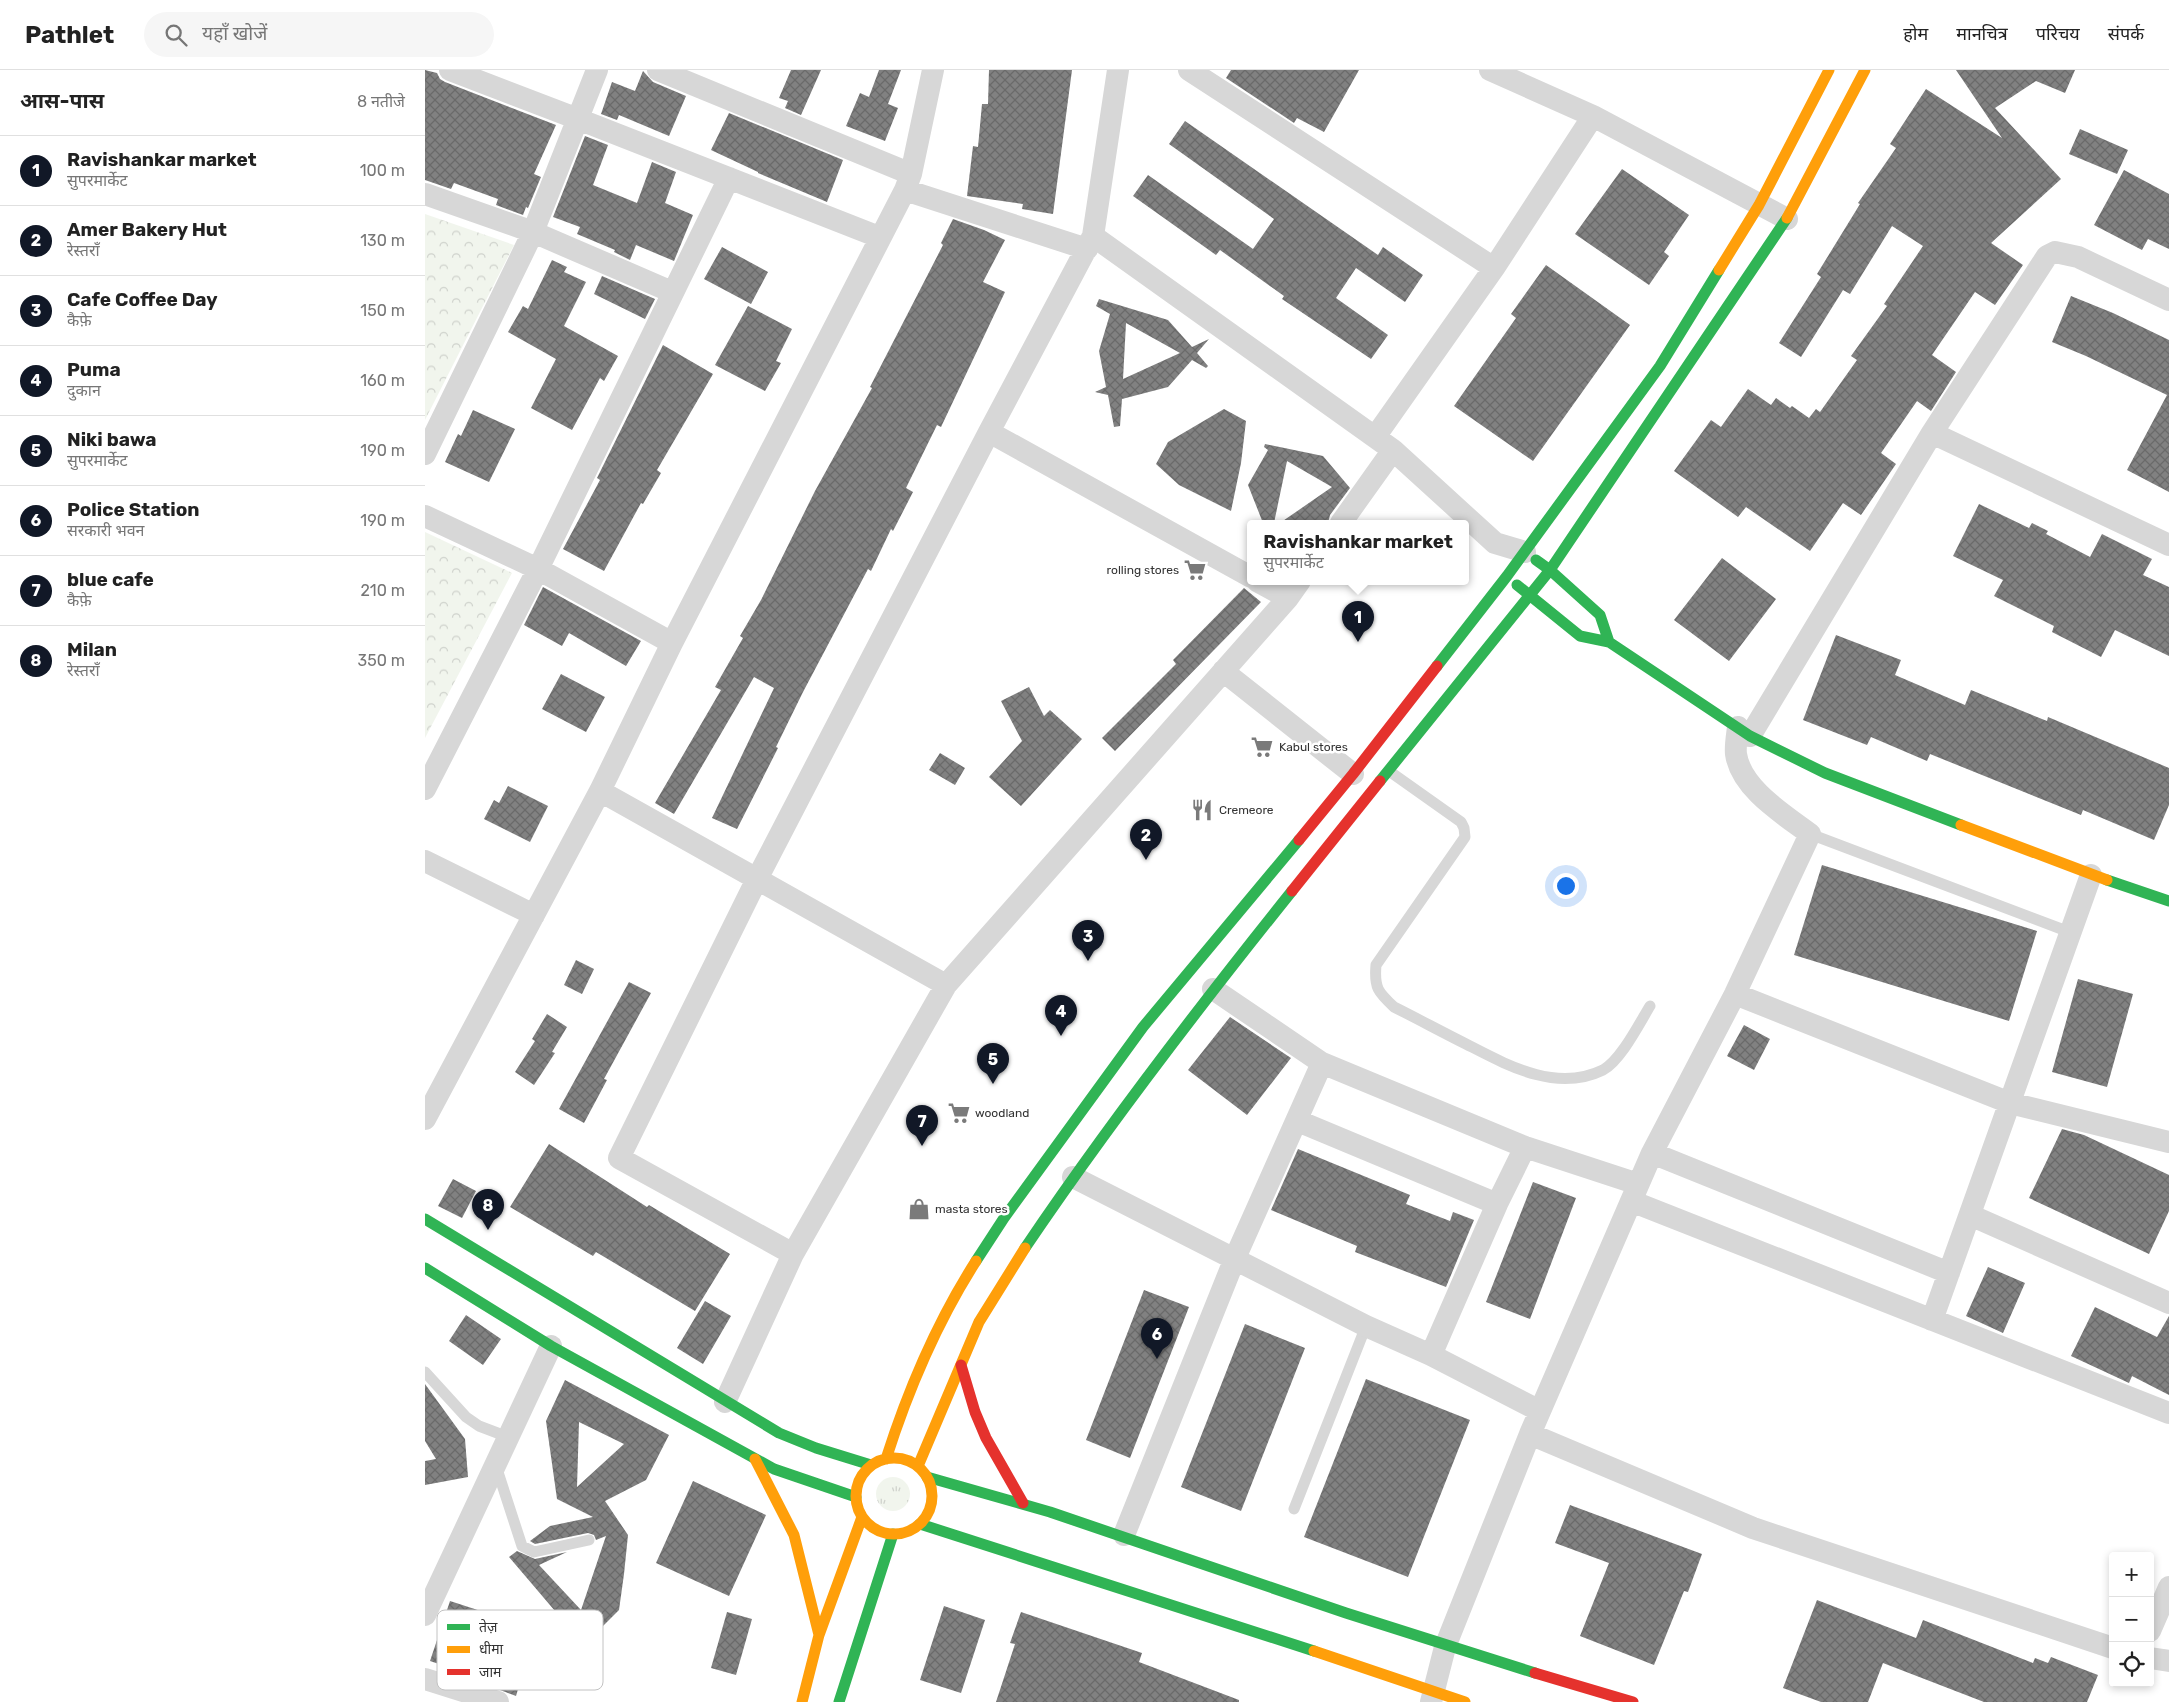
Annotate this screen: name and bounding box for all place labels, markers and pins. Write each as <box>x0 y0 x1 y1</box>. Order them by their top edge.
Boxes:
supermarket icon: rolling stores <box>1182 557 1208 583</box>
place label: rolling stores <box>1107 563 1179 577</box>
pin: 1 <box>1342 601 1374 642</box>
supermarket icon: Kabul stores <box>1249 734 1275 760</box>
place label: Kabul stores <box>1279 740 1348 754</box>
restaurant icon: Cremeore <box>1189 797 1215 823</box>
place label: Cremeore <box>1219 803 1274 817</box>
pin: 2 <box>1130 819 1162 860</box>
pin: 3 <box>1072 920 1104 961</box>
pin: 4 <box>1045 995 1077 1036</box>
pin: 5 <box>977 1043 1009 1084</box>
supermarket icon: woodland <box>946 1100 972 1126</box>
pin: 7 <box>906 1105 938 1146</box>
place label: woodland <box>975 1106 1029 1120</box>
pin: 8 <box>472 1189 504 1230</box>
shop icon: masta stores <box>906 1196 932 1222</box>
place label: masta stores <box>935 1202 1008 1216</box>
pin: 6 <box>1141 1318 1173 1359</box>

